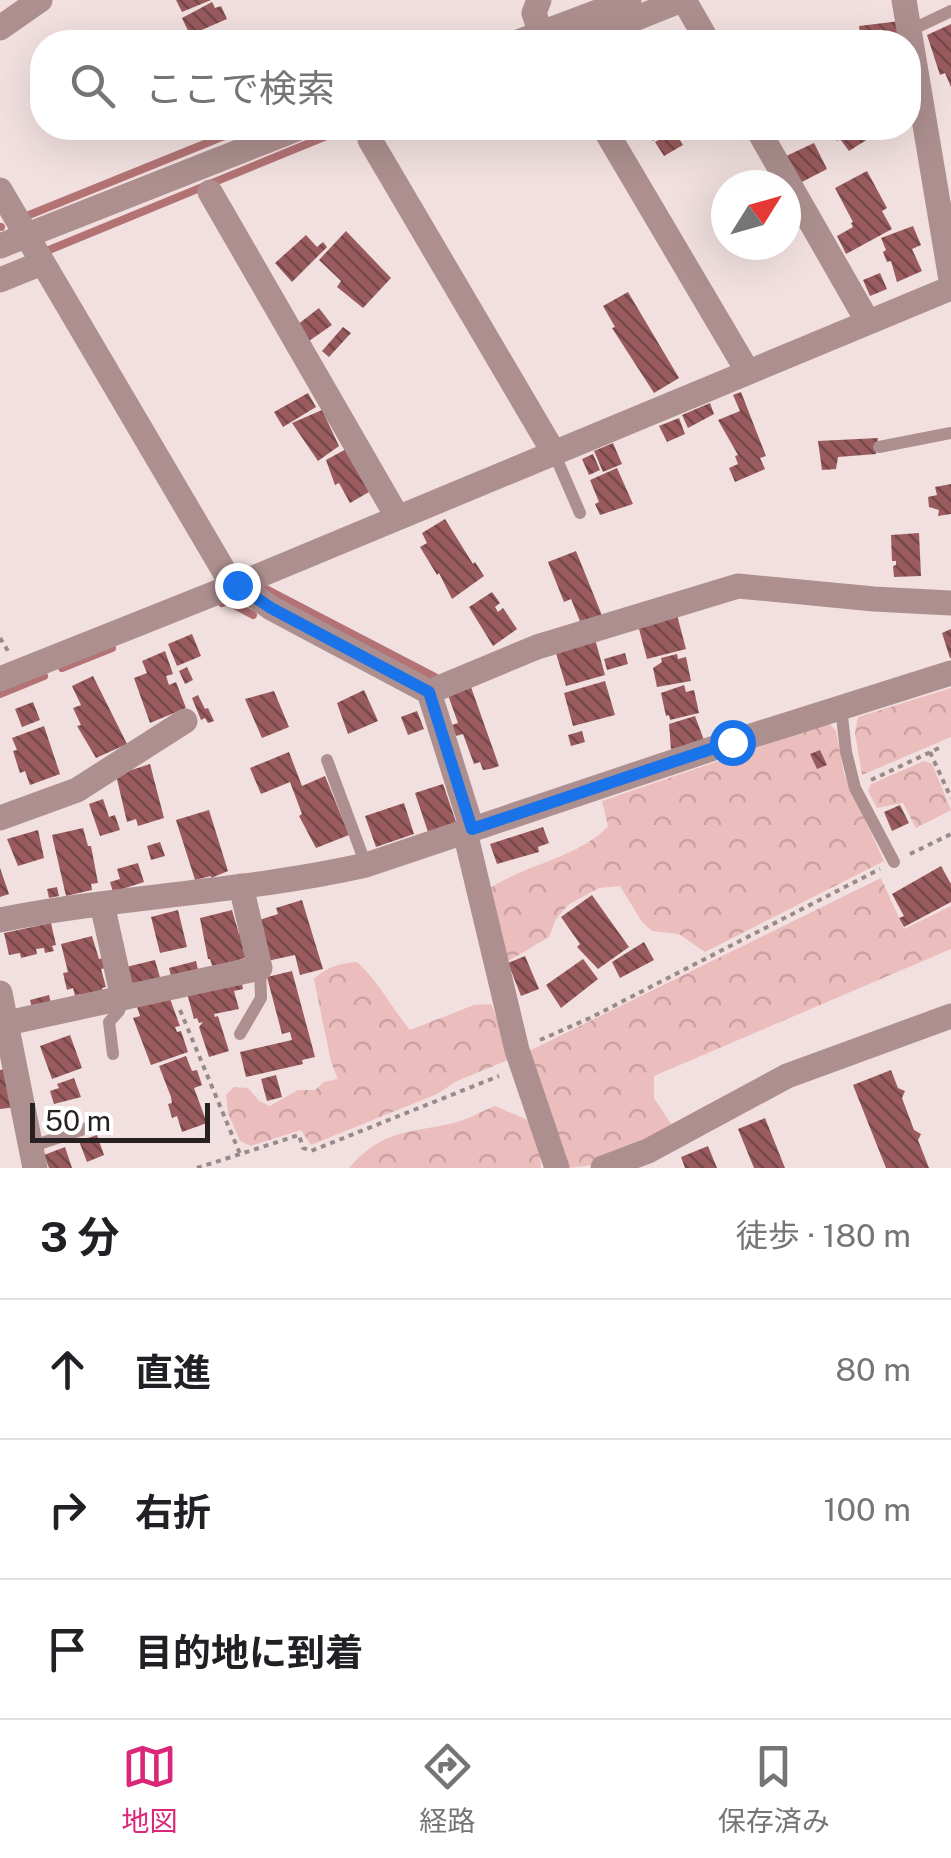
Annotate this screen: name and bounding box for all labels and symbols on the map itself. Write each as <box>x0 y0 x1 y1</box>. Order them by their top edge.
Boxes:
north arrow <box>711 170 801 260</box>
route end <box>215 563 261 609</box>
route start <box>710 720 756 766</box>
scale bar <box>30 1098 210 1142</box>

